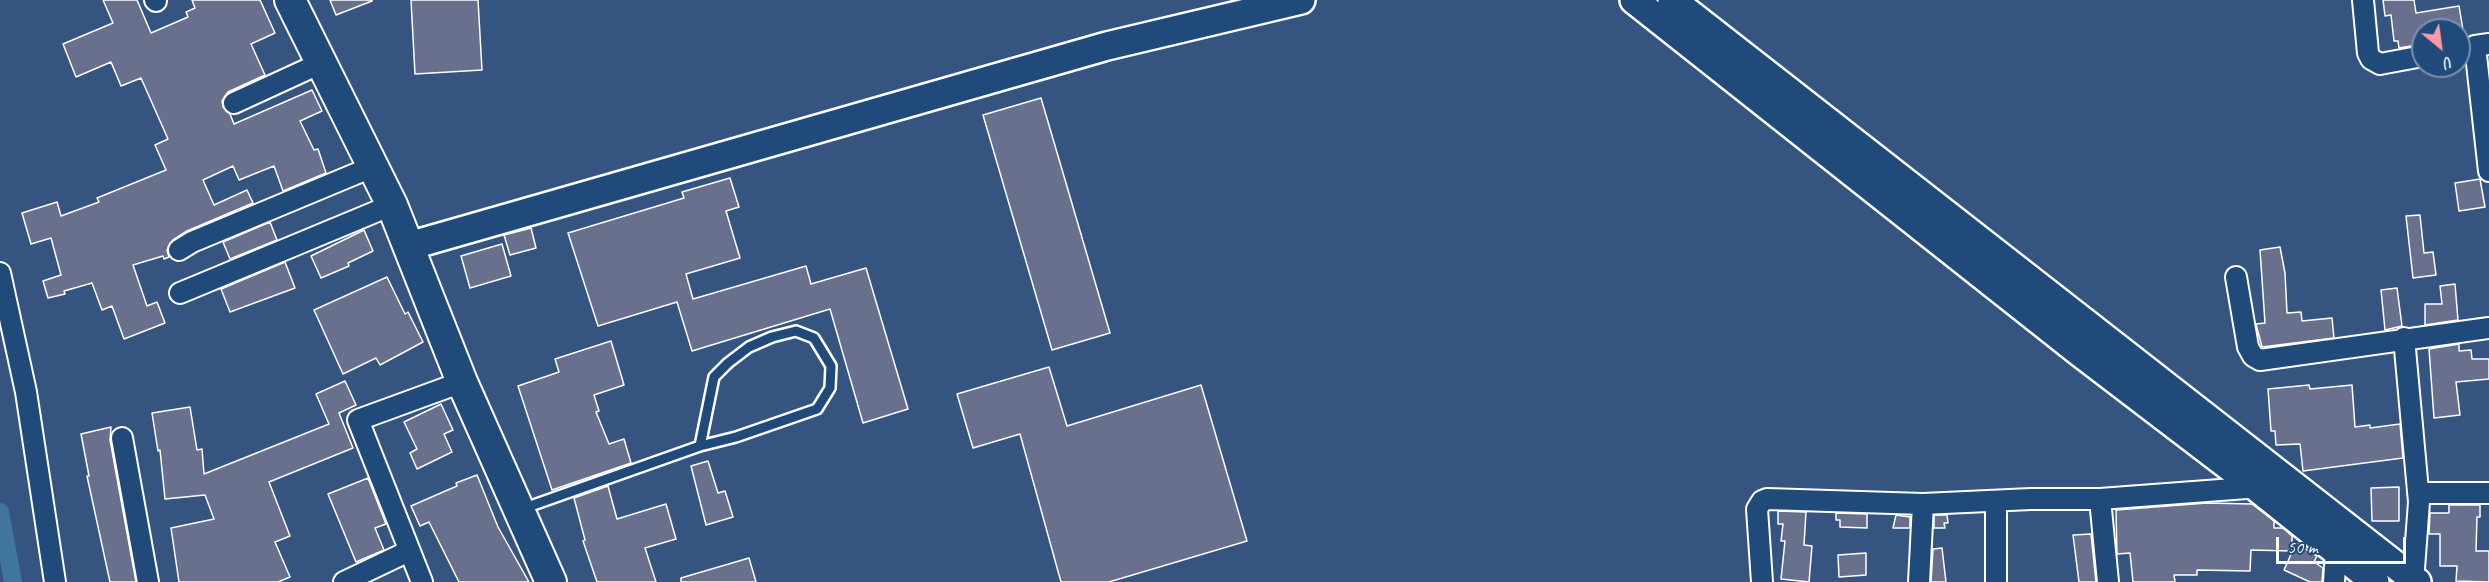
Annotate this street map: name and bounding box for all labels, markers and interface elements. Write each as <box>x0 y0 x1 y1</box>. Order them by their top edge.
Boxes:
north arrow <box>2411 18 2471 78</box>
text: U <box>2441 51 2457 73</box>
scale bar <box>2279 525 2410 563</box>
text: 50 m <box>2287 536 2318 558</box>

